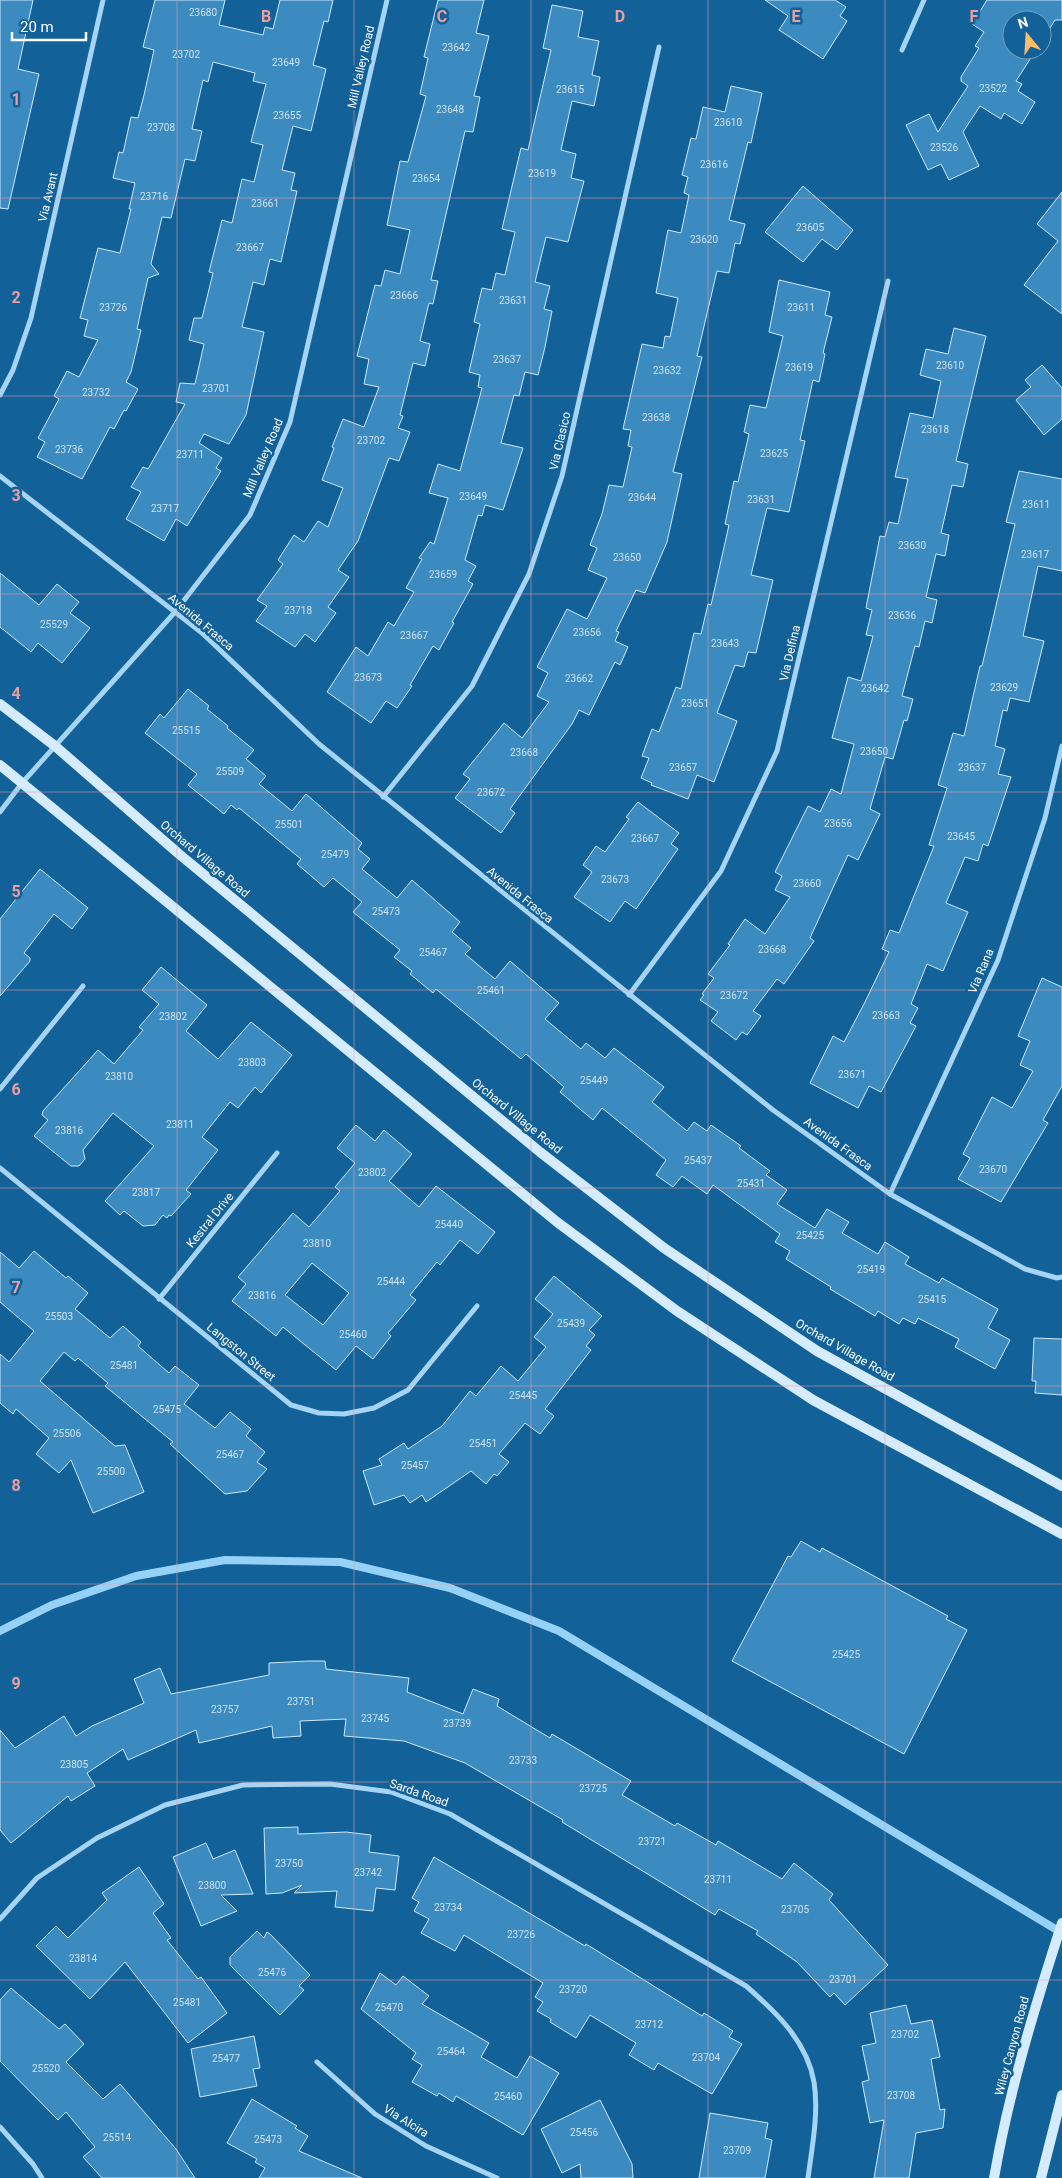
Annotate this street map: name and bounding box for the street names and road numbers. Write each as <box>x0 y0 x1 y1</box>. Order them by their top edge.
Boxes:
street label: Mill Valley Road <box>345 24 377 110</box>
street label: Via Avant <box>36 171 61 223</box>
street label: Via Clasico <box>546 410 574 472</box>
street label: Mill Valley Road <box>240 416 286 500</box>
street label: Avenida Frasca <box>165 591 237 653</box>
street label: Via Delfina <box>777 624 803 682</box>
street label: Orchard Village Road <box>158 818 252 900</box>
street label: Avenida Frasca <box>484 864 556 926</box>
street label: Via Rana <box>965 947 997 995</box>
street label: Orchard Village Road <box>469 1075 565 1157</box>
street label: Avenida Frasca <box>801 1114 875 1174</box>
street label: Kestral Drive <box>183 1190 237 1250</box>
street label: Orchard Village Road <box>793 1316 897 1384</box>
street label: Langston Street <box>204 1320 278 1384</box>
street label: Sarda Road <box>388 1776 450 1810</box>
street label: Wiley Canyon Road <box>992 1995 1032 2097</box>
street label: Via Alcira <box>381 2102 431 2140</box>

